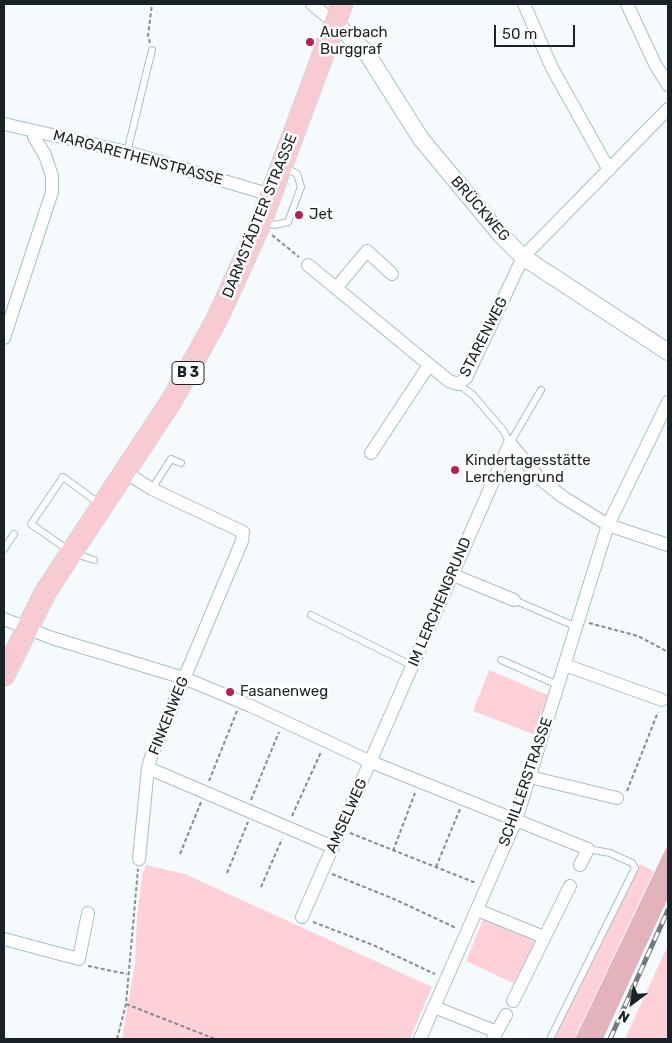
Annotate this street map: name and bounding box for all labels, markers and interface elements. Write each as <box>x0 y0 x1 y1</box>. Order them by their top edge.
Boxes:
scale bar <box>497 15 578 47</box>
place label: Auerbach Burggraf <box>320 24 388 59</box>
text: 50 m <box>502 25 537 43</box>
marker: Auerbach Burggraf <box>304 36 316 48</box>
street label: MARGARETHENSTRASSE <box>51 127 225 189</box>
street label: DARMSTÄDTER STRASSE <box>219 131 301 301</box>
street label: BRÜCKWEG <box>447 173 513 245</box>
place label: Jet <box>309 206 333 224</box>
marker: Jet <box>293 209 305 221</box>
street label: STARENWEG <box>456 294 512 380</box>
road number: B 3 <box>172 362 204 384</box>
place label: Kindertagesstätte Lerchengrund <box>465 452 591 487</box>
marker: Kindertagesstätte Lerchengrund <box>449 464 461 476</box>
street label: IM LERCHENGRUND <box>405 535 475 669</box>
street label: FINKENWEG <box>145 674 193 758</box>
place label: Fasanenweg <box>240 683 328 701</box>
marker: Fasanenweg <box>224 686 236 698</box>
street label: SCHILLERSTRASSE <box>495 715 557 849</box>
street label: AMSELWEG <box>323 776 371 856</box>
north arrow <box>607 978 657 1028</box>
text: N <box>615 1006 633 1026</box>

